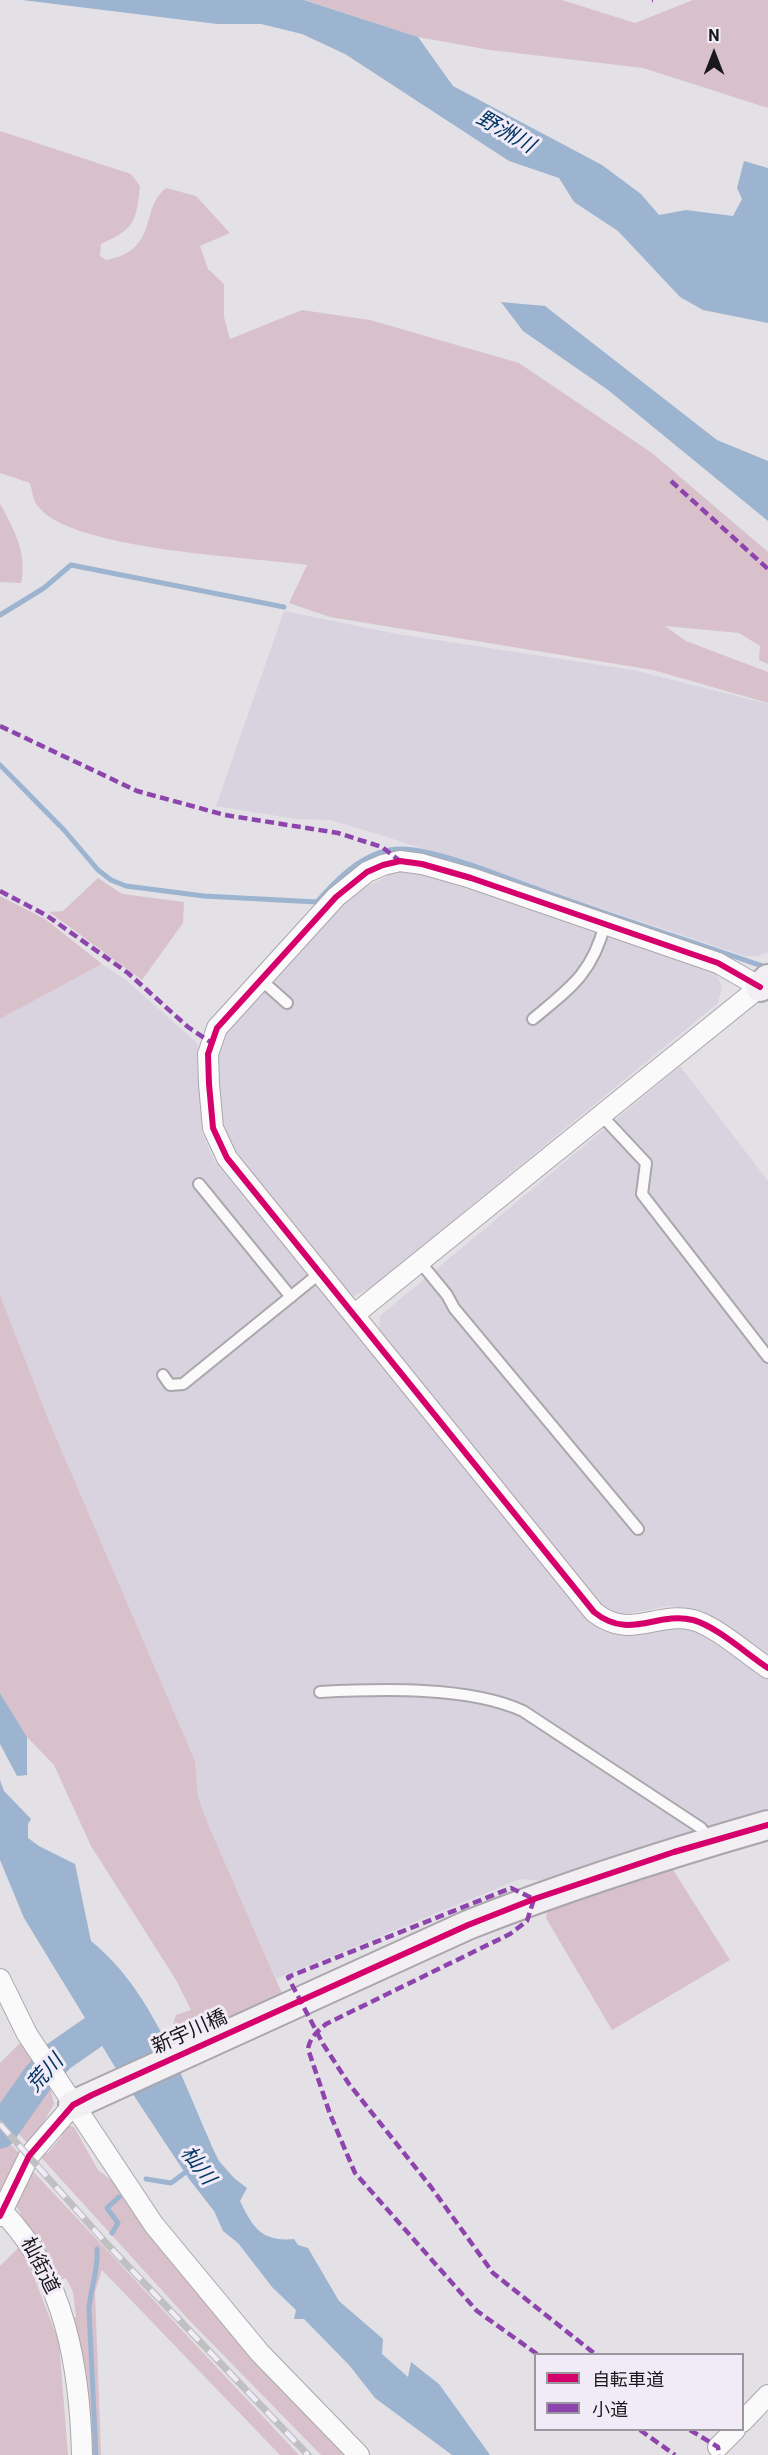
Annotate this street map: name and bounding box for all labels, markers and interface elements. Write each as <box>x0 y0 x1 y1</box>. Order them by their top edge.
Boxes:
north arrow <box>684 24 744 84</box>
text: N <box>708 26 720 45</box>
water label: 野洲川 <box>471 106 539 160</box>
street label: 新宇川橋 <box>149 2006 231 2060</box>
water label: 荒川 <box>23 2050 69 2098</box>
water label: 杣川 <box>174 2142 220 2190</box>
street label: 杣街道 <box>15 2234 63 2298</box>
legend <box>534 2353 744 2431</box>
text: 自転車道 <box>592 2369 664 2390</box>
text: 小道 <box>592 2399 628 2420</box>

